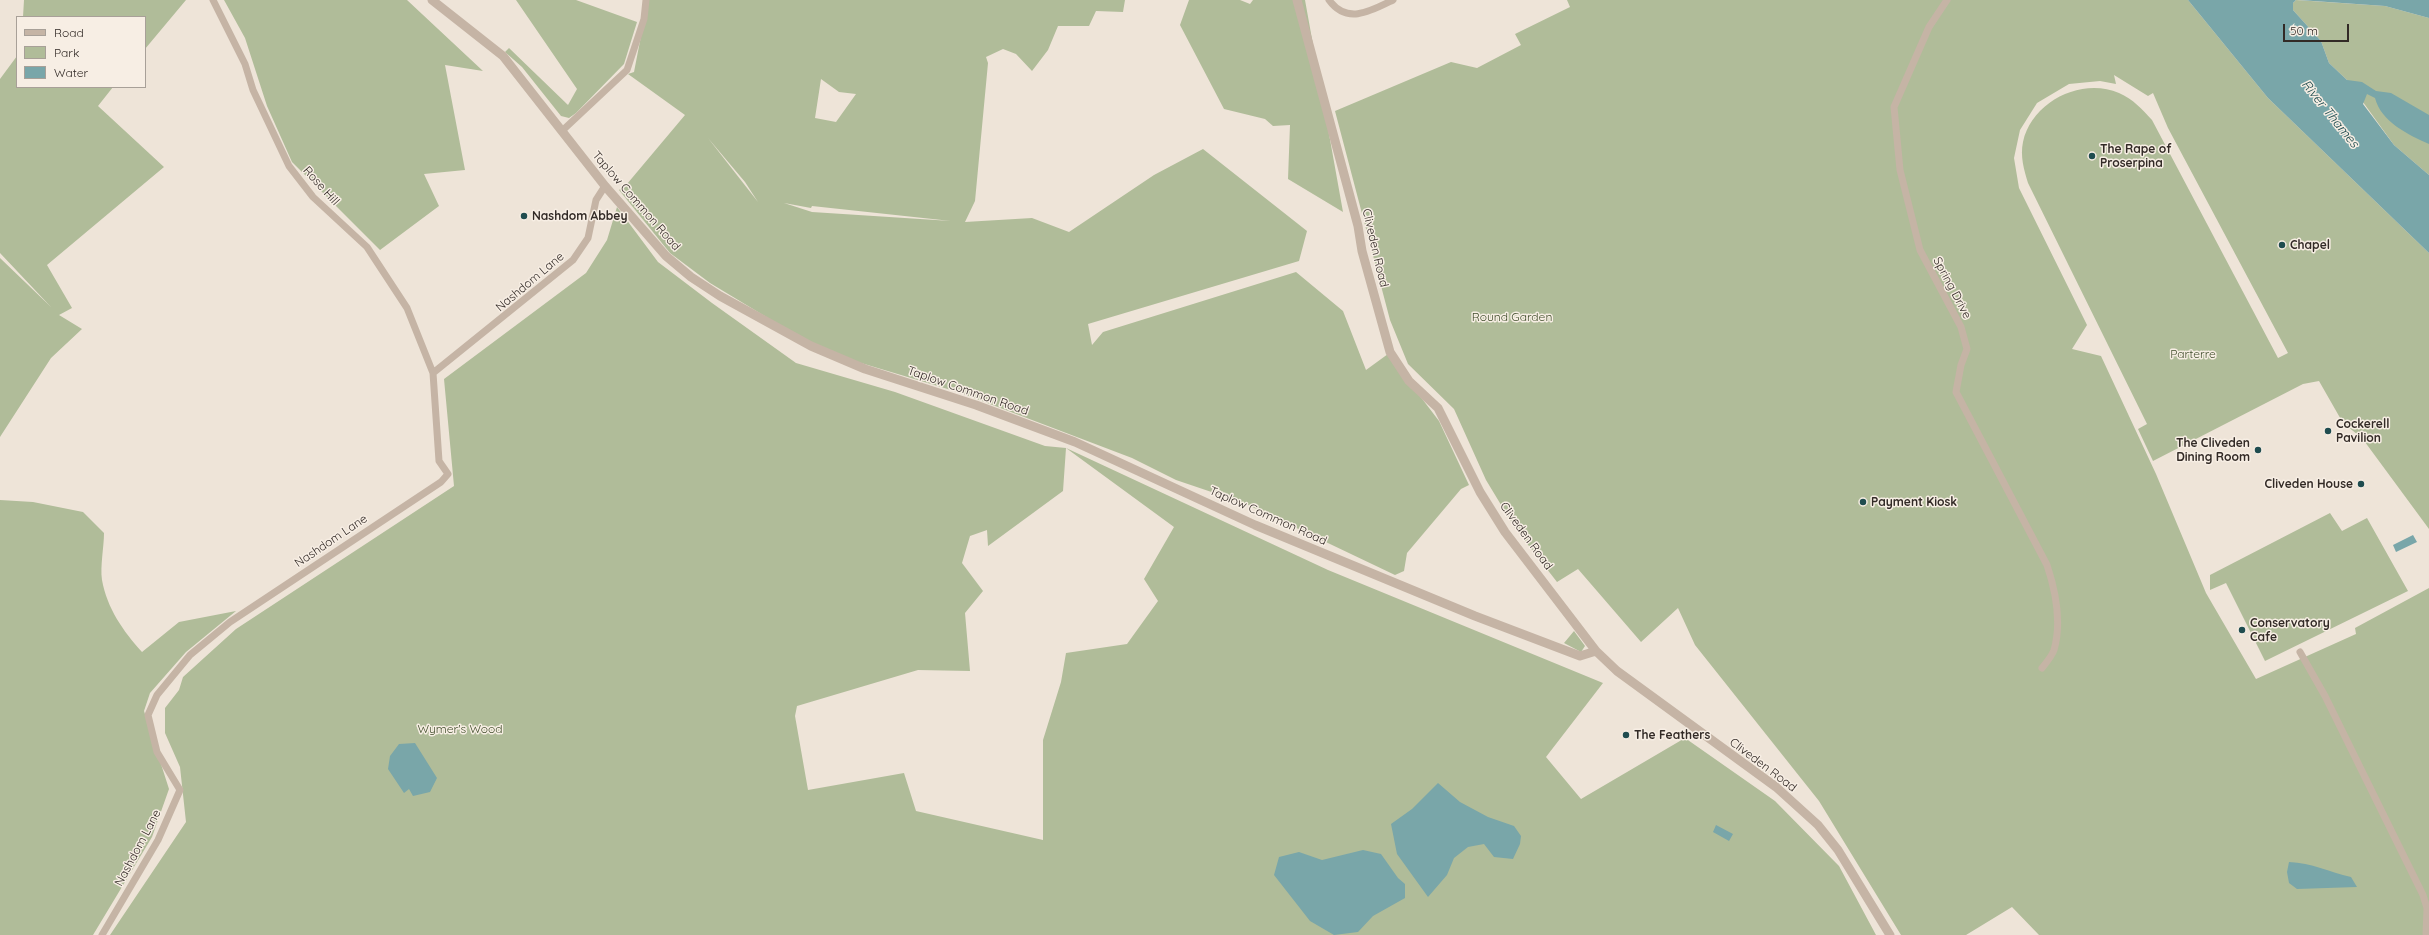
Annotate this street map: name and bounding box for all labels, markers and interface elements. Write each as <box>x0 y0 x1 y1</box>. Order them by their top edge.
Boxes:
legend <box>16 16 146 88</box>
scale bar <box>2285 16 2351 42</box>
text: 50 m <box>2290 23 2318 38</box>
text: Road <box>54 25 84 40</box>
text: Park <box>54 45 79 60</box>
text: Water <box>54 65 88 80</box>
water label: River Thames <box>2298 77 2362 151</box>
place label: The Rape of Proserpina <box>2100 142 2172 170</box>
street label: Taplow Common Road <box>589 148 683 254</box>
marker: The Rape of Proserpina <box>2087 151 2097 161</box>
street label: Rose Hill <box>300 163 342 209</box>
street label: Cliveden Road <box>1359 207 1391 289</box>
place label: Nashdom Abbey <box>532 209 627 223</box>
marker: Nashdom Abbey <box>519 211 529 221</box>
place label: Chapel <box>2290 238 2330 252</box>
marker: Chapel <box>2277 240 2287 250</box>
street label: Nashdom Lane <box>493 249 567 315</box>
street label: Spring Drive <box>1930 255 1974 321</box>
park label: Round Garden <box>1472 310 1552 324</box>
park label: Parterre <box>2170 347 2216 361</box>
street label: Taplow Common Road <box>906 364 1030 418</box>
place label: Cockerell Pavilion <box>2336 417 2389 445</box>
marker: Cockerell Pavilion <box>2323 426 2333 436</box>
place label: The Cliveden Dining Room <box>2176 436 2250 464</box>
marker: The Cliveden Dining Room <box>2253 445 2263 455</box>
place label: Cliveden House <box>2264 477 2353 491</box>
marker: Cliveden House <box>2356 479 2366 489</box>
street label: Taplow Common Road <box>1207 484 1329 548</box>
place label: Payment Kiosk <box>1871 495 1957 509</box>
marker: Payment Kiosk <box>1858 497 1868 507</box>
street label: Cliveden Road <box>1497 499 1555 573</box>
street label: Nashdom Lane <box>292 511 370 571</box>
place label: Conservatory Cafe <box>2250 616 2330 644</box>
marker: Conservatory Cafe <box>2237 625 2247 635</box>
park label: Wymer's Wood <box>417 722 503 736</box>
place label: The Feathers <box>1634 728 1710 742</box>
marker: The Feathers <box>1621 730 1631 740</box>
street label: Cliveden Road <box>1727 735 1799 795</box>
street label: Nashdom Lane <box>112 807 164 889</box>

